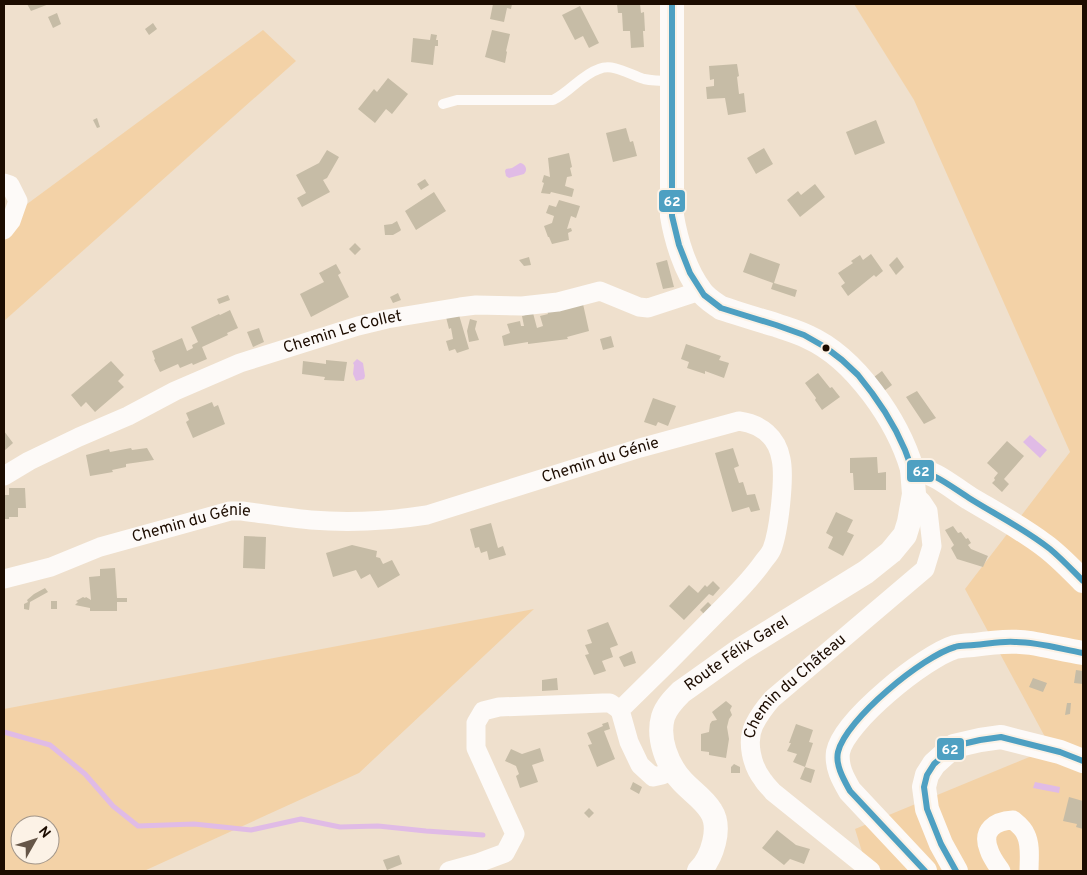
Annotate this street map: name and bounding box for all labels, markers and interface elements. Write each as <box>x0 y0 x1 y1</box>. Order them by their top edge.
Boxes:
line badge: 62 <box>658 189 686 213</box>
text: 62 <box>663 194 681 211</box>
street label: Chemin Le Collet <box>281 307 403 359</box>
unlabelled marker <box>821 343 831 353</box>
street label: Chemin du Génie <box>539 433 661 488</box>
line badge: 62 <box>906 459 935 483</box>
text: 62 <box>912 464 930 481</box>
street label: Chemin du Génie <box>130 501 252 548</box>
street label: Route Félix Garel <box>681 612 793 696</box>
street label: Chemin du Château <box>740 630 851 740</box>
line badge: 62 <box>936 737 965 761</box>
text: 62 <box>941 742 959 759</box>
north arrow <box>10 815 60 865</box>
text: N <box>34 824 54 842</box>

